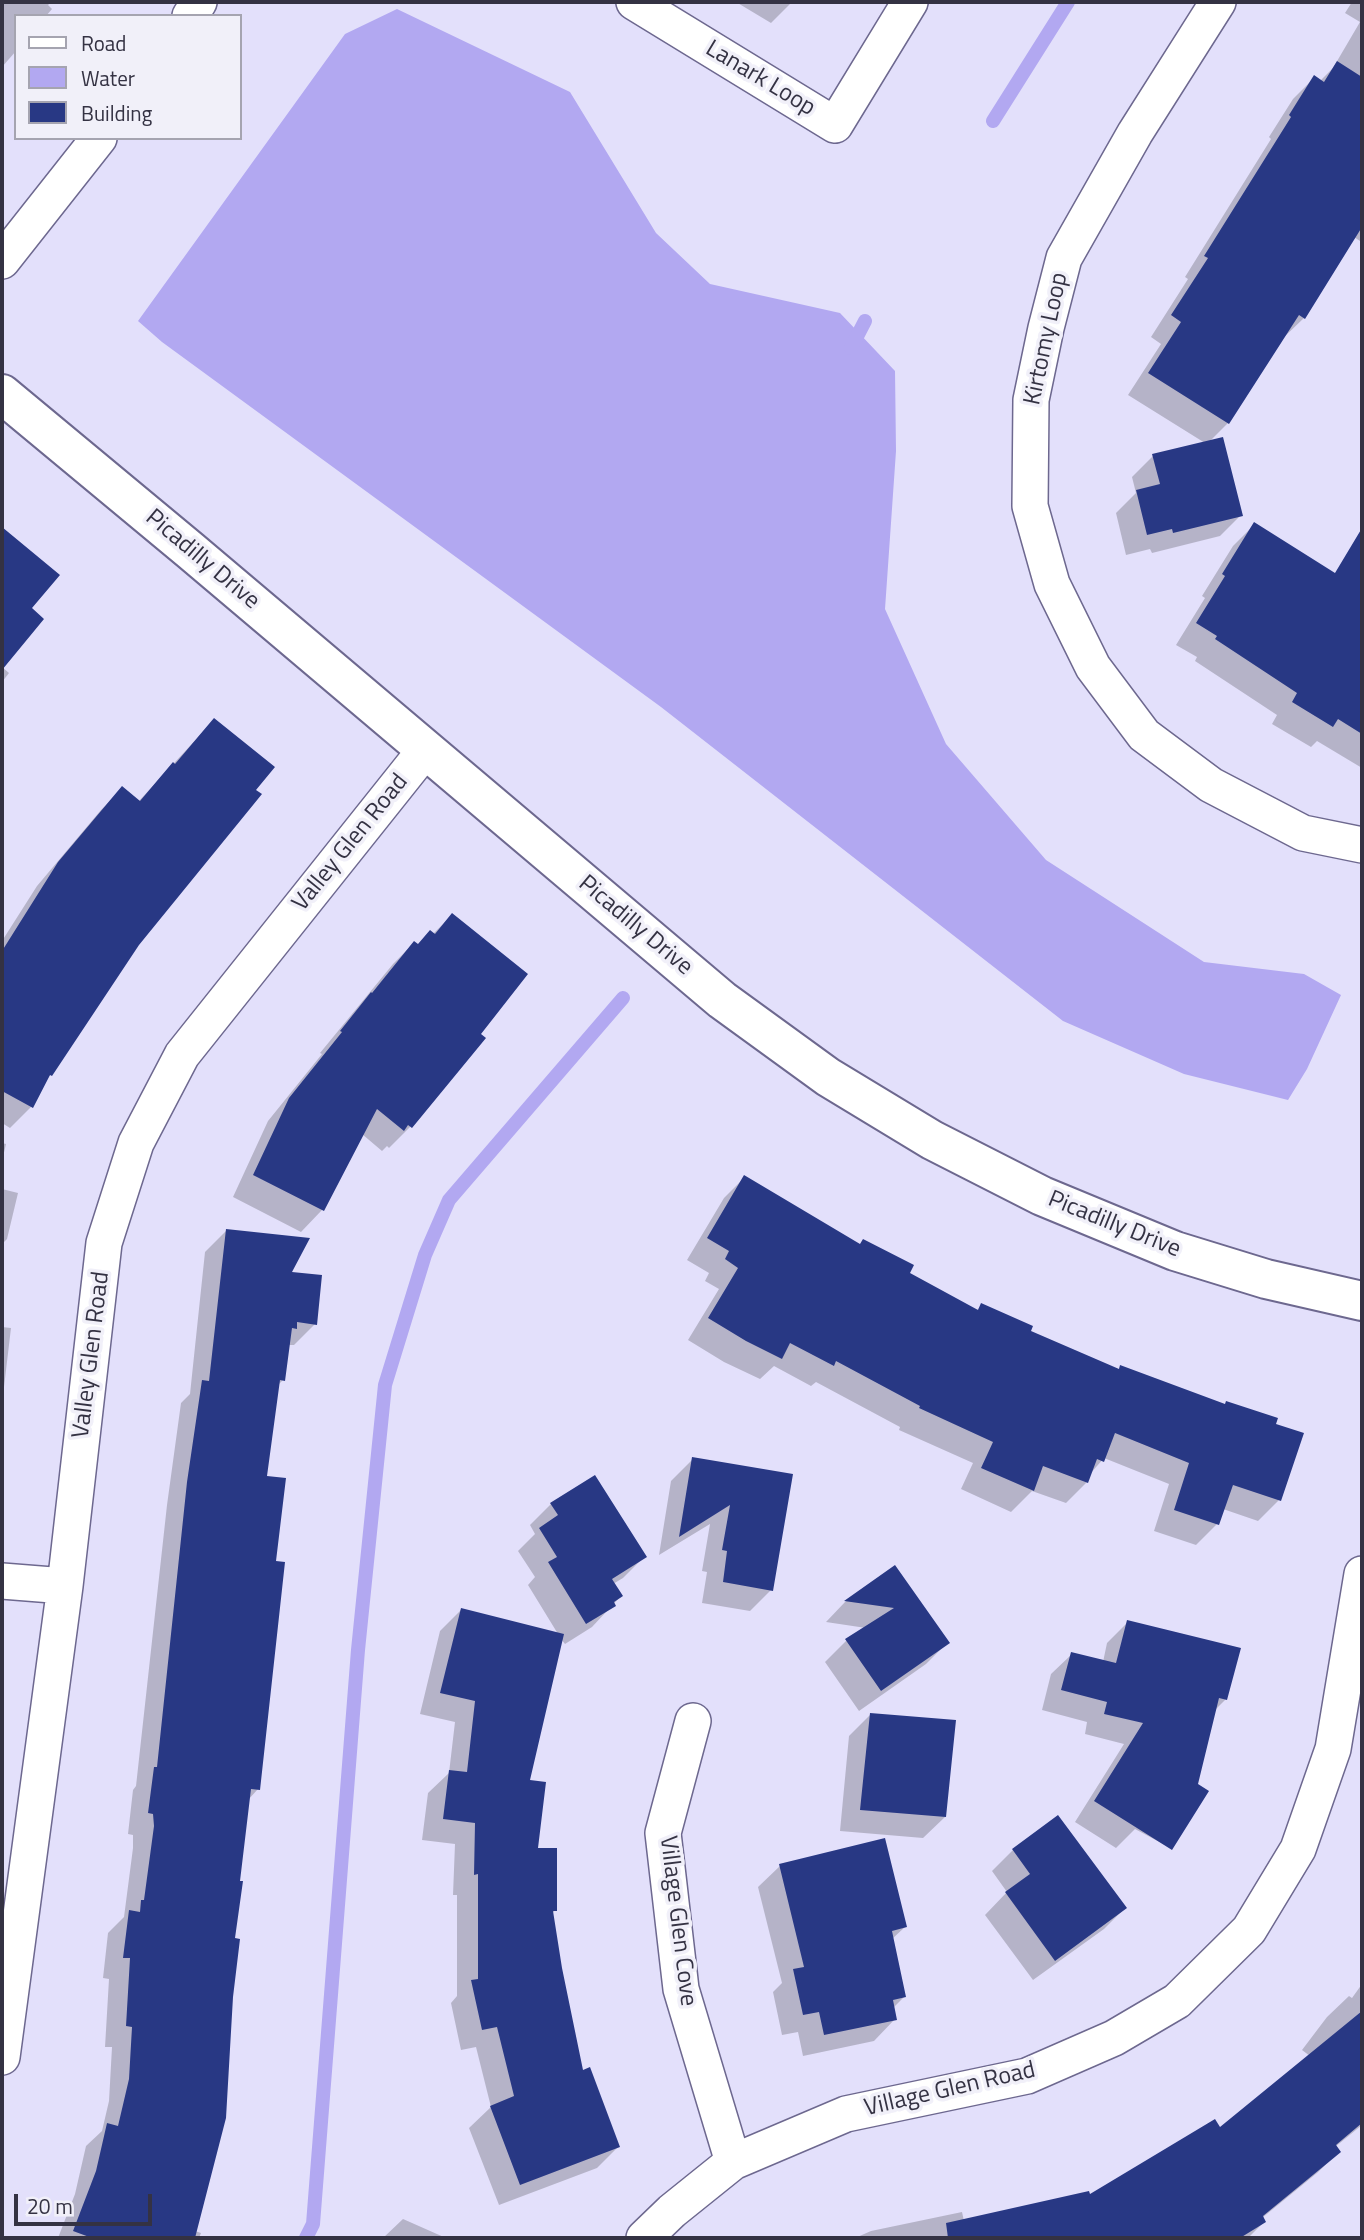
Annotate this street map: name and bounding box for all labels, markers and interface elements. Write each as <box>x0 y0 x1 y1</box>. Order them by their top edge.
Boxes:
legend <box>14 14 242 140</box>
text: Road <box>81 27 126 59</box>
street label: Lanark Loop <box>700 35 820 123</box>
text: Water <box>81 62 135 94</box>
text: Building <box>81 97 152 129</box>
street label: Kirtomy Loop <box>1019 270 1075 408</box>
street label: Picadilly Drive <box>139 504 265 616</box>
street label: Valley Glen Road <box>287 769 415 917</box>
street label: Picadilly Drive <box>572 870 698 982</box>
street label: Picadilly Drive <box>1044 1185 1184 1265</box>
street label: Valley Glen Road <box>67 1270 117 1440</box>
street label: Village Glen Cove <box>652 1834 702 2008</box>
street label: Village Glen Road <box>862 2056 1038 2124</box>
scale bar <box>18 2180 156 2224</box>
text: 20 m <box>27 2190 73 2222</box>

